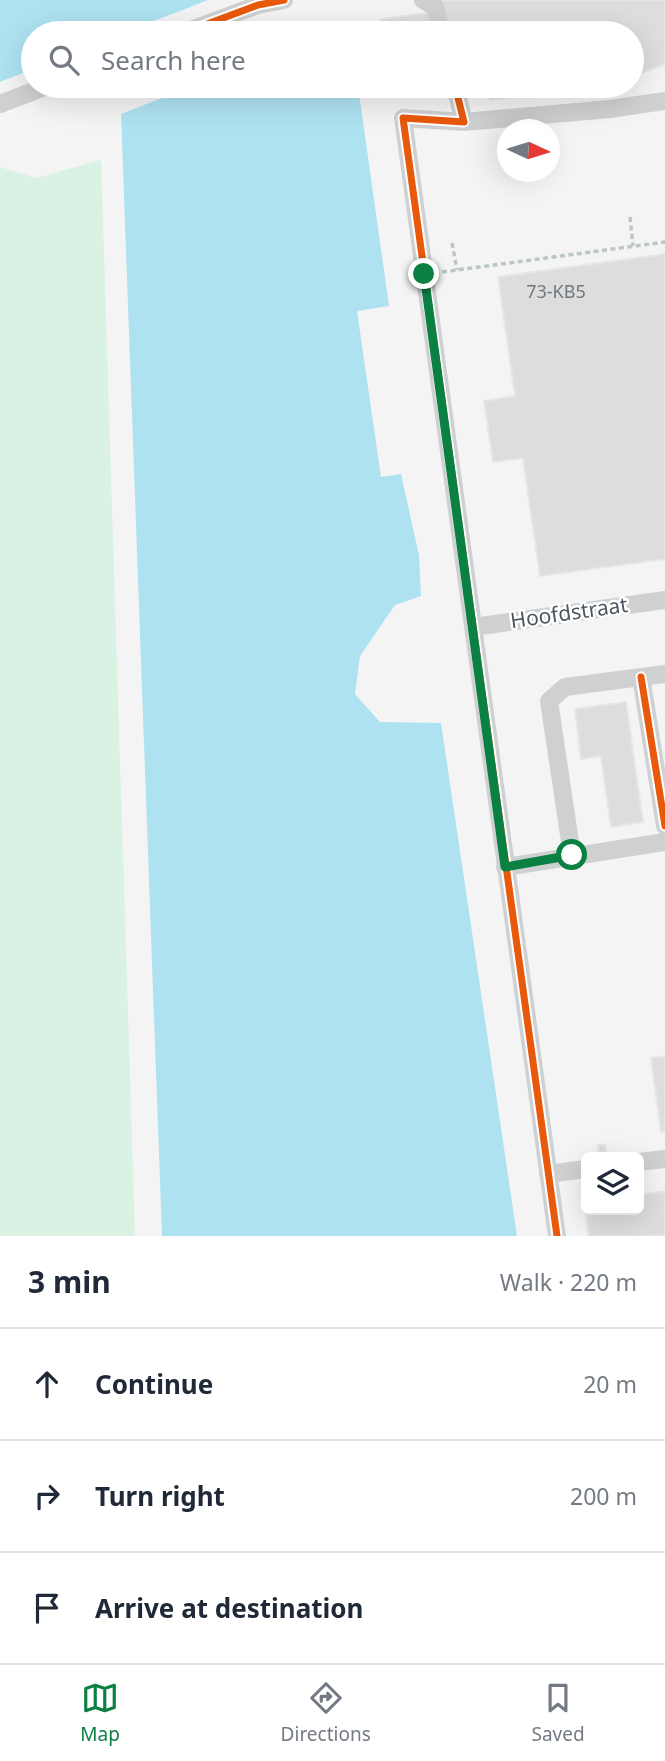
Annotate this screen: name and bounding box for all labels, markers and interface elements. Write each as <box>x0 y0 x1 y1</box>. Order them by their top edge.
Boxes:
search box <box>21 21 644 98</box>
icon: search <box>45 41 83 79</box>
text: Search here <box>101 42 246 78</box>
north arrow <box>497 119 560 182</box>
route end <box>408 258 439 289</box>
house number: 73-KB5 <box>526 279 586 303</box>
street label: Hoofdstraat <box>508 590 630 634</box>
route start <box>556 839 587 870</box>
map controls <box>581 1152 644 1215</box>
button: layers <box>581 1152 644 1215</box>
text: 3 min <box>28 1261 111 1302</box>
text: Walk · 220 m <box>500 1266 637 1298</box>
icon: ahead <box>28 1365 66 1403</box>
text: Continue <box>95 1366 213 1402</box>
text: 20 m <box>583 1368 637 1400</box>
icon: right <box>28 1477 66 1515</box>
text: Turn right <box>95 1478 225 1514</box>
text: 200 m <box>570 1480 637 1512</box>
icon: arrive <box>28 1589 66 1627</box>
text: Arrive at destination <box>95 1590 364 1626</box>
tab: Map <box>80 1679 120 1747</box>
tab: Directions <box>281 1679 371 1747</box>
tab: Saved <box>531 1679 585 1747</box>

